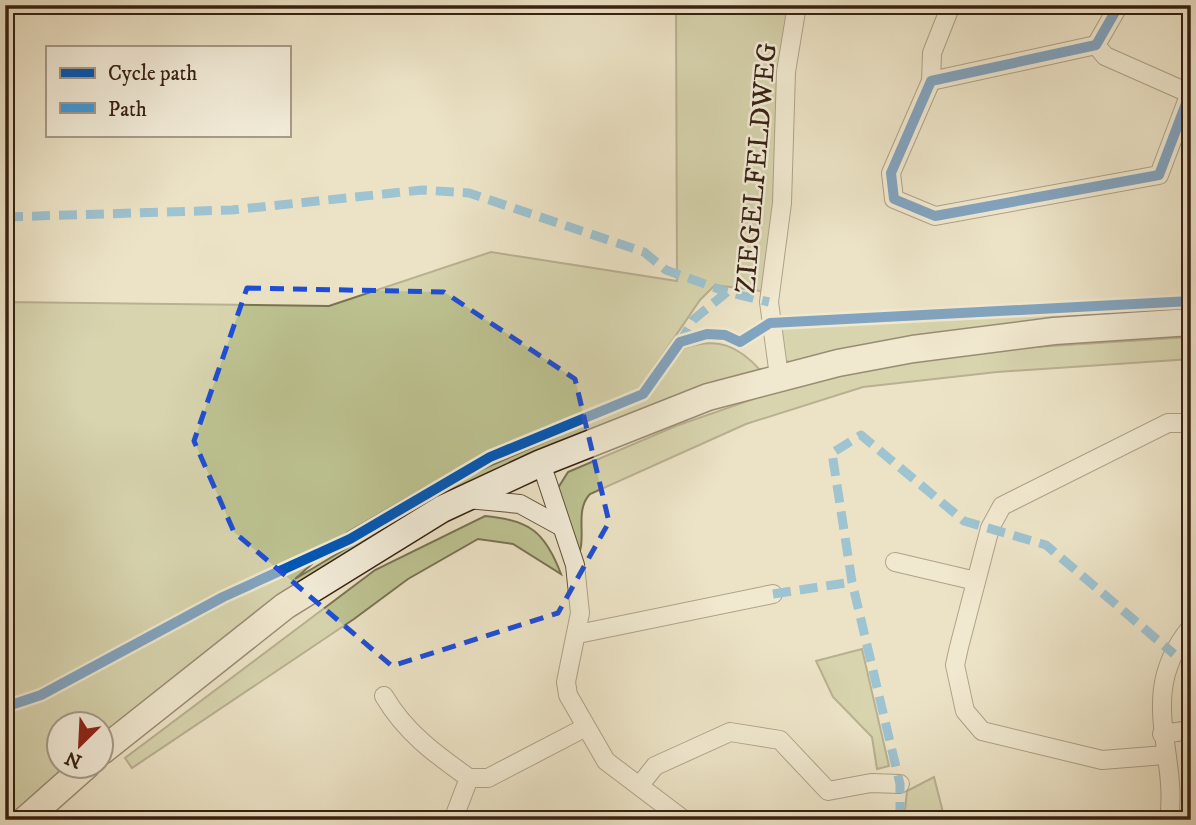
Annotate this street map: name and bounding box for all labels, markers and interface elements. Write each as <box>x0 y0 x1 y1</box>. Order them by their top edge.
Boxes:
street label: ZIEGELFELDWEG <box>728 41 785 295</box>
legend <box>46 46 290 136</box>
text: Cycle path <box>108 61 197 87</box>
text: Path <box>108 97 147 123</box>
north arrow <box>46 710 116 780</box>
text: N <box>62 745 86 773</box>

